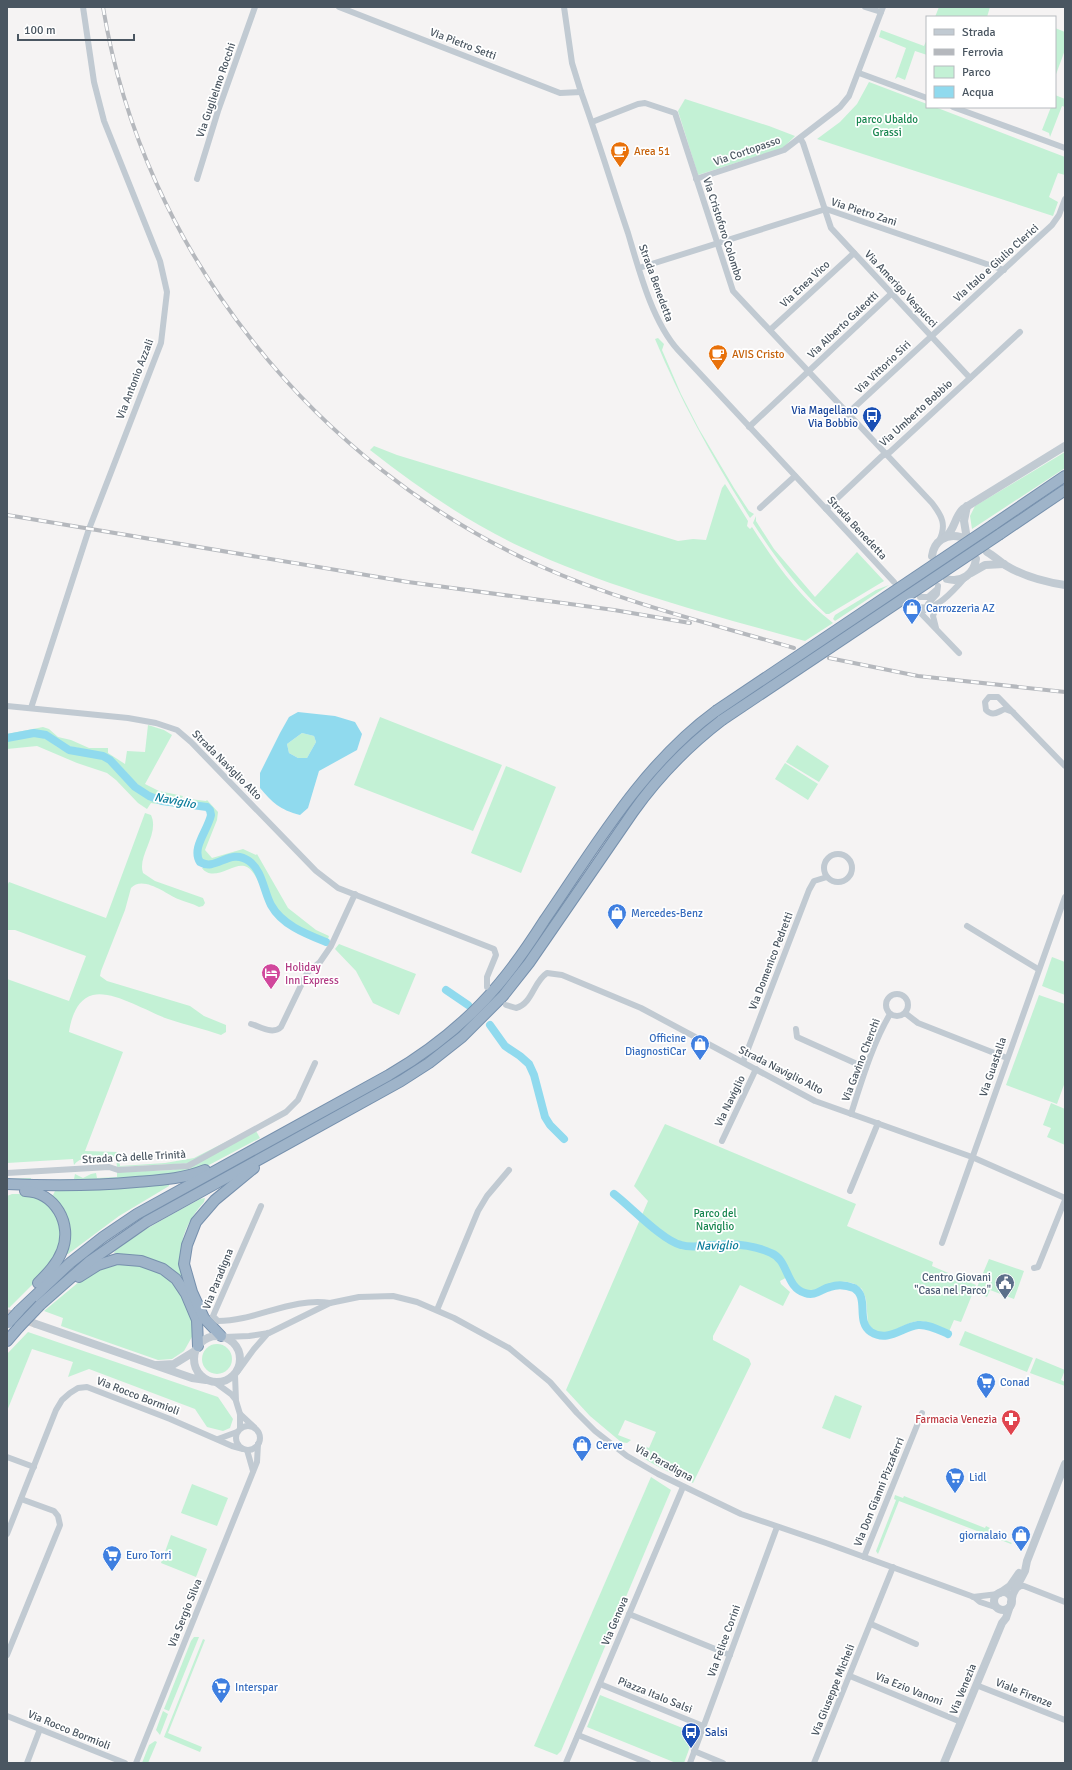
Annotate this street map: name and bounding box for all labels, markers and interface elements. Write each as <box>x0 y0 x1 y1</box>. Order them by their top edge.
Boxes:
scale bar <box>18 16 134 42</box>
legend <box>926 16 1056 108</box>
text: 100 m <box>24 23 56 38</box>
street label: Via Pietro Setti <box>428 25 498 63</box>
text: Strada <box>962 25 996 40</box>
street label: Via Guglielmo Rocchi <box>194 41 238 139</box>
text: Ferrovia <box>962 45 1003 60</box>
text: Parco <box>962 65 991 80</box>
text: Acqua <box>962 85 994 100</box>
park label: parco Ubaldo Grassi <box>856 113 918 139</box>
street label: Via Cortopasso <box>712 133 783 169</box>
cafe icon: Area 51 <box>609 140 631 168</box>
place label: Area 51 <box>634 145 670 158</box>
street label: Via Cristoforo Colombo <box>700 176 746 283</box>
street label: Via Pietro Zani <box>829 195 899 229</box>
street label: Via Italo e Giulio Clerici <box>951 221 1041 305</box>
street label: Strada Benedetta <box>636 242 676 324</box>
street label: Via Amerigo Vespucci <box>862 248 940 330</box>
street label: Via Enea Vico <box>777 258 833 310</box>
street label: Via Alberto Galeotti <box>805 289 881 361</box>
street label: Via Antonio Azzali <box>114 337 156 421</box>
street label: Via Vittorio Siri <box>852 338 914 396</box>
cafe icon: AVIS Cristo <box>707 343 729 371</box>
place label: AVIS Cristo <box>732 348 785 361</box>
street label: Via Umberto Bobbio <box>877 377 955 449</box>
place label: Via Magellano Via Bobbio <box>791 404 858 430</box>
bus stop icon: Via Magellano Via Bobbio <box>861 405 883 433</box>
street label: Strada Benedetta <box>824 494 890 563</box>
shop icon: Carrozzeria AZ <box>901 597 923 625</box>
place label: Carrozzeria AZ <box>926 602 995 615</box>
street label: Strada Naviglio Alto <box>189 727 265 803</box>
water label: Naviglio <box>153 790 198 813</box>
shop icon: Mercedes-Benz <box>606 902 628 930</box>
place label: Mercedes-Benz <box>631 907 703 920</box>
street label: Via Domenico Pedretti <box>746 910 796 1012</box>
place label: Holiday Inn Express <box>285 961 339 987</box>
hotel icon: Holiday Inn Express <box>260 962 282 990</box>
street label: Via Gavino Cherchi <box>839 1017 883 1103</box>
place label: Officine DiagnostiCar <box>625 1032 686 1058</box>
shop icon: Officine DiagnostiCar <box>689 1033 711 1061</box>
street label: Via Guastalla <box>977 1035 1009 1098</box>
street label: Strada Naviglio Alto <box>736 1043 826 1097</box>
street label: Via Naviglio <box>712 1073 748 1129</box>
street label: Strada Cà delle Trinità <box>82 1148 187 1166</box>
park label: Parco del Naviglio <box>693 1207 737 1233</box>
water label: Naviglio <box>696 1238 739 1254</box>
street label: Via Paradigna <box>200 1246 236 1311</box>
place label: Centro Giovani "Casa nel Parco" <box>914 1271 991 1297</box>
public building icon: Centro Giovani "Casa nel Parco" <box>994 1272 1016 1300</box>
supermarket icon: Conad <box>975 1371 997 1399</box>
street label: Via Rocco Bormioli <box>95 1374 181 1418</box>
place label: Conad <box>1000 1376 1030 1389</box>
pharmacy icon: Farmacia Venezia <box>1000 1408 1022 1436</box>
place label: Farmacia Venezia <box>915 1413 997 1426</box>
shop icon: Cerve <box>571 1434 593 1462</box>
street label: Via Don Gianni Pizzaferri <box>851 1436 907 1548</box>
place label: Cerve <box>596 1439 623 1452</box>
street label: Via Paradigna <box>633 1442 696 1485</box>
supermarket icon: Lidl <box>944 1466 966 1494</box>
place label: Lidl <box>969 1471 987 1484</box>
shop icon: giornalaio <box>1010 1524 1032 1552</box>
place label: giornalaio <box>959 1529 1007 1542</box>
supermarket icon: Euro Torri <box>101 1544 123 1572</box>
place label: Euro Torri <box>126 1549 172 1562</box>
street label: Via Sergio Silva <box>165 1577 205 1649</box>
street label: Via Genova <box>599 1594 631 1648</box>
street label: Via Felice Corini <box>705 1603 743 1679</box>
street label: Via Giuseppe Micheli <box>809 1642 857 1738</box>
street label: Via Venezia <box>947 1661 979 1716</box>
street label: Via Ezio Vanoni <box>873 1670 945 1708</box>
street label: Piazza Italo Salsi <box>616 1674 694 1716</box>
supermarket icon: Interspar <box>210 1676 232 1704</box>
street label: Viale Firenze <box>994 1676 1054 1710</box>
place label: Interspar <box>235 1681 278 1694</box>
street label: Via Rocco Bormioli <box>26 1708 112 1752</box>
bus stop icon: Salsi <box>680 1721 702 1749</box>
place label: Salsi <box>705 1726 728 1739</box>

